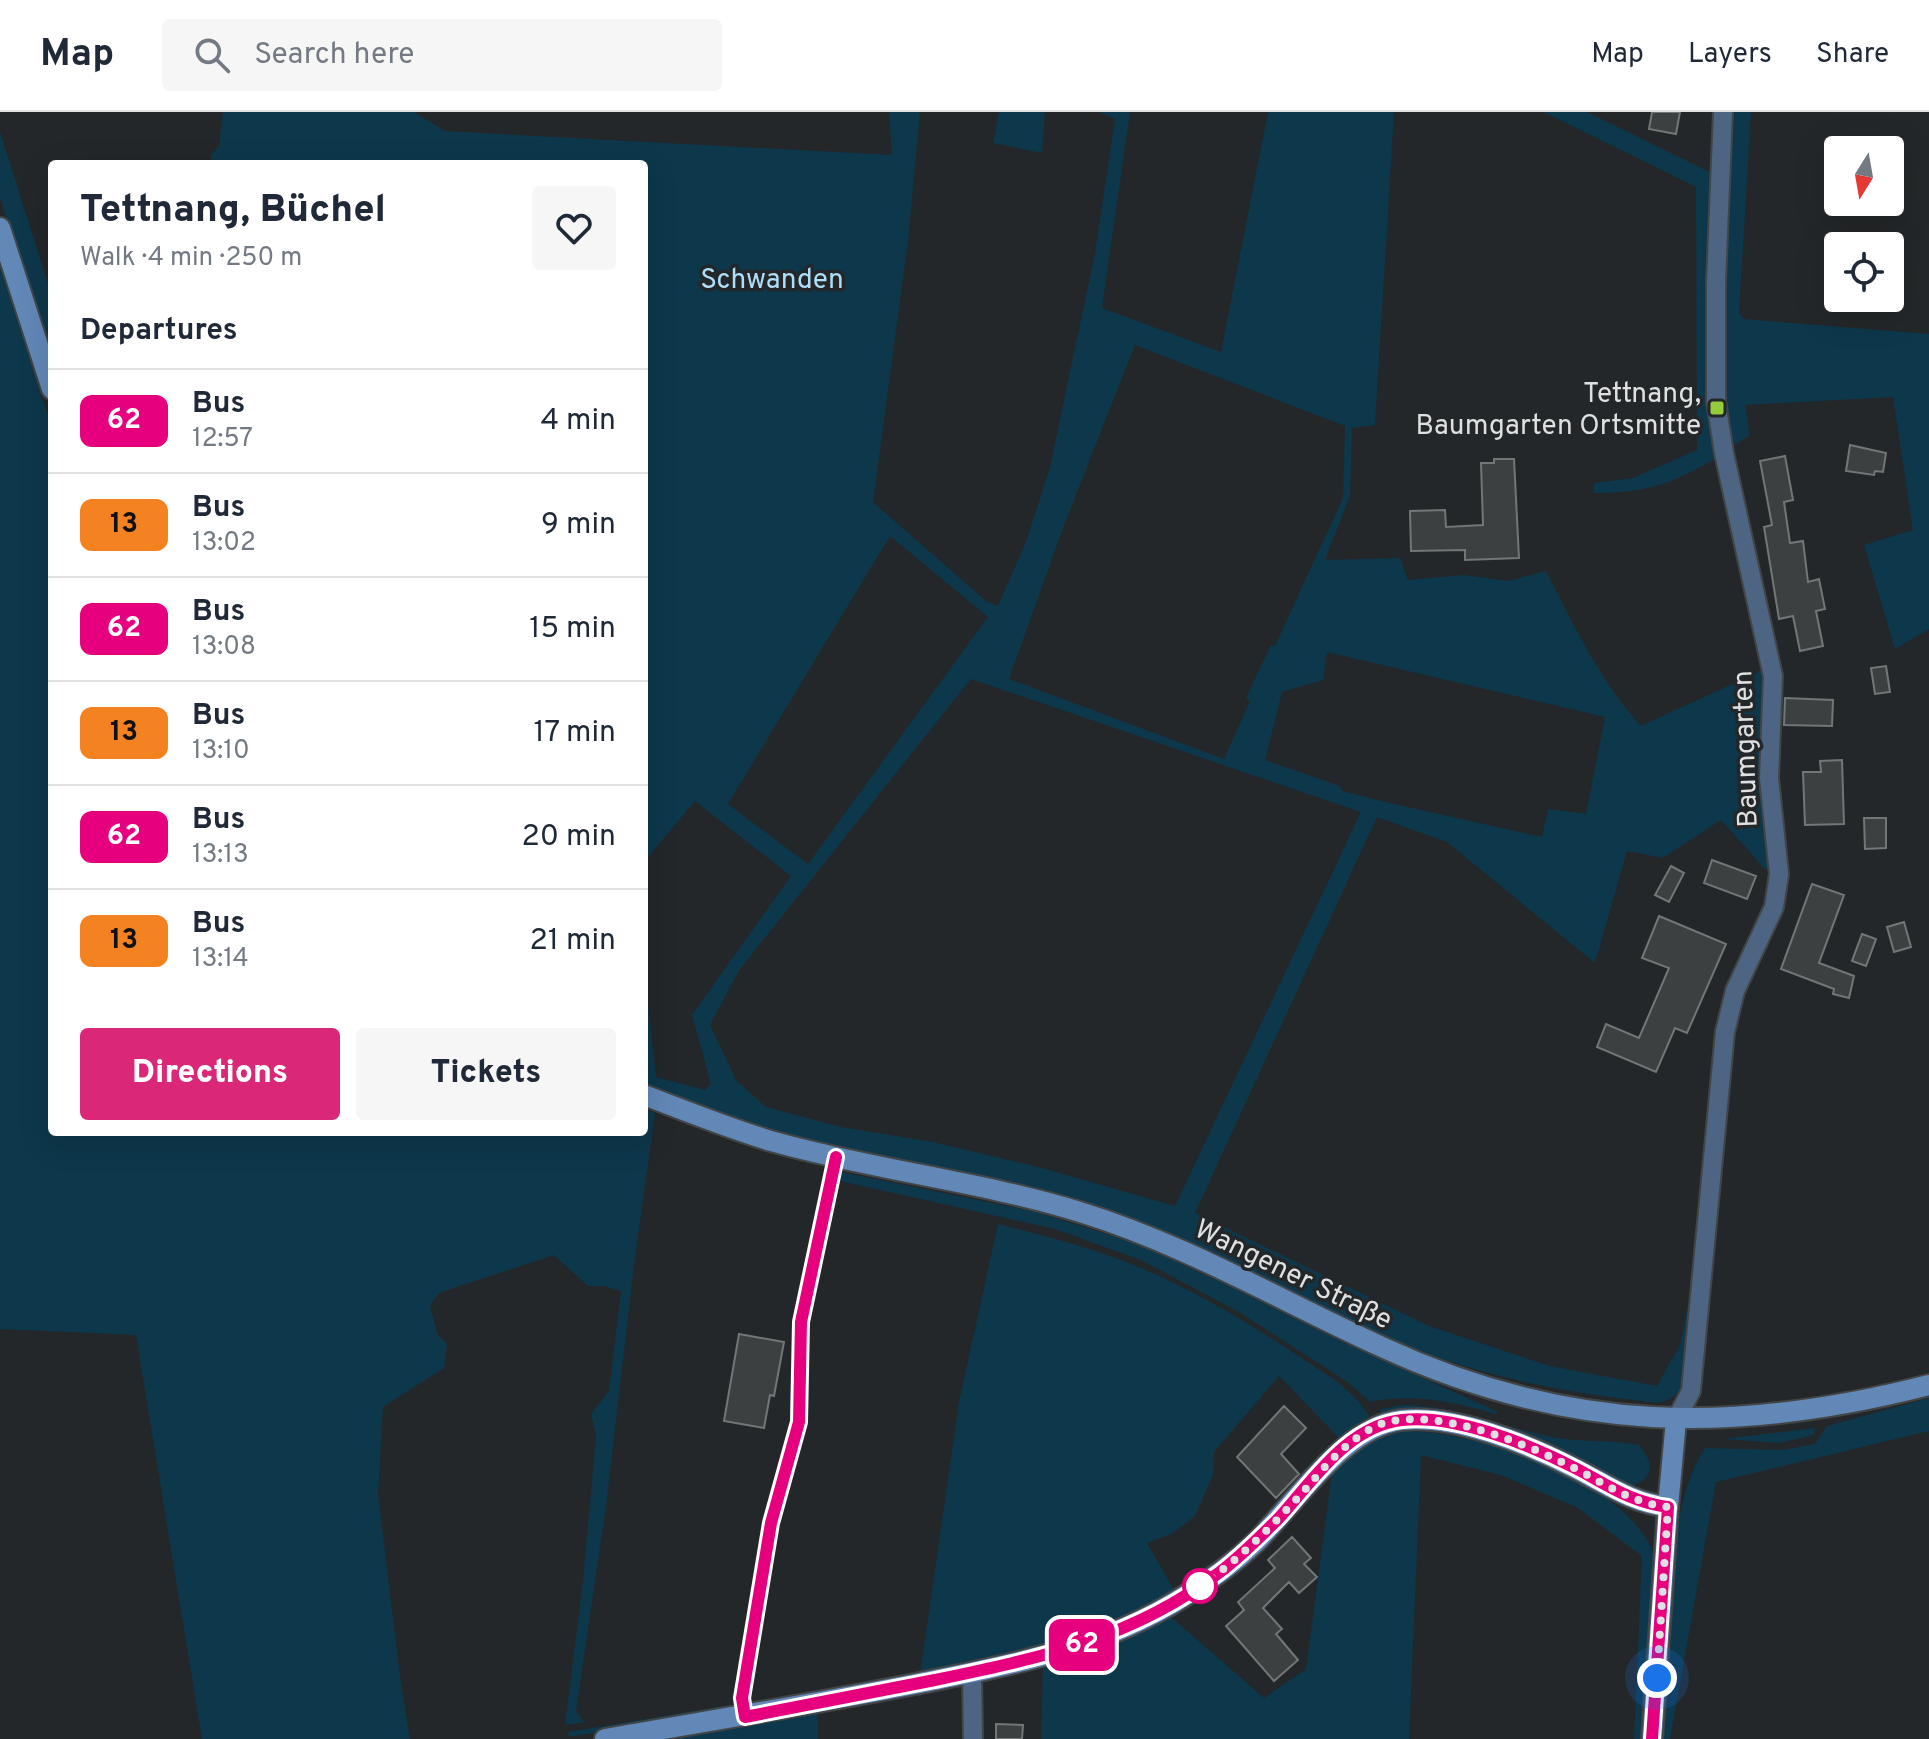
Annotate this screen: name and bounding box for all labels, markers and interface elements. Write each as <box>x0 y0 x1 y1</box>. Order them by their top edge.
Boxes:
search box <box>162 19 722 91</box>
text: Map <box>40 31 114 80</box>
icon: search <box>190 33 234 77</box>
text: Search here <box>254 37 414 74</box>
text: Map <box>1591 37 1644 73</box>
text: Layers <box>1688 37 1772 73</box>
text: Share <box>1816 37 1889 73</box>
north arrow <box>1824 136 1904 216</box>
map controls <box>1824 136 1904 312</box>
button: heart <box>532 186 616 270</box>
text: Tettnang, Büchel <box>80 187 386 236</box>
button: locate <box>1824 232 1904 312</box>
text: Walk · 4 min · 250 m <box>80 242 302 275</box>
park label: Schwanden <box>700 263 844 299</box>
text: Departures <box>80 313 238 350</box>
place label: Tettnang, Baumgarten Ortsmitte <box>1416 377 1701 445</box>
text: Bus <box>192 386 245 423</box>
marker: Tettnang, Baumgarten Ortsmitte <box>1708 399 1726 417</box>
text: 62 <box>107 403 141 439</box>
text: 4 min <box>540 403 616 440</box>
text: 12:57 <box>192 423 253 456</box>
text: Bus <box>192 490 245 527</box>
text: 13 <box>110 507 138 543</box>
text: 9 min <box>541 507 616 544</box>
text: 13:02 <box>192 527 256 560</box>
text: Bus <box>192 594 245 631</box>
text: 62 <box>107 611 141 647</box>
text: 15 min <box>529 611 616 648</box>
text: 13:08 <box>192 631 256 664</box>
street label: Baumgarten <box>1726 670 1768 828</box>
text: Bus <box>192 698 245 735</box>
text: 13 <box>110 715 138 751</box>
text: 17 min <box>533 715 616 752</box>
text: 13:10 <box>192 735 250 768</box>
text: Bus <box>192 802 245 839</box>
text: 62 <box>107 819 141 855</box>
text: 20 min <box>521 819 616 856</box>
text: 13:13 <box>192 839 249 872</box>
text: Bus <box>192 906 245 943</box>
text: 13 <box>110 923 138 959</box>
text: 21 min <box>529 923 616 960</box>
text: 13:14 <box>192 943 249 976</box>
button: Directions <box>80 1028 340 1120</box>
button: Tickets <box>356 1028 616 1120</box>
street label: Wangener Straße <box>1188 1212 1397 1339</box>
unlabelled marker <box>1183 1569 1217 1603</box>
line badge: 62 <box>1046 1619 1118 1671</box>
text: 62 <box>1065 1627 1099 1663</box>
your location <box>1637 1658 1677 1698</box>

